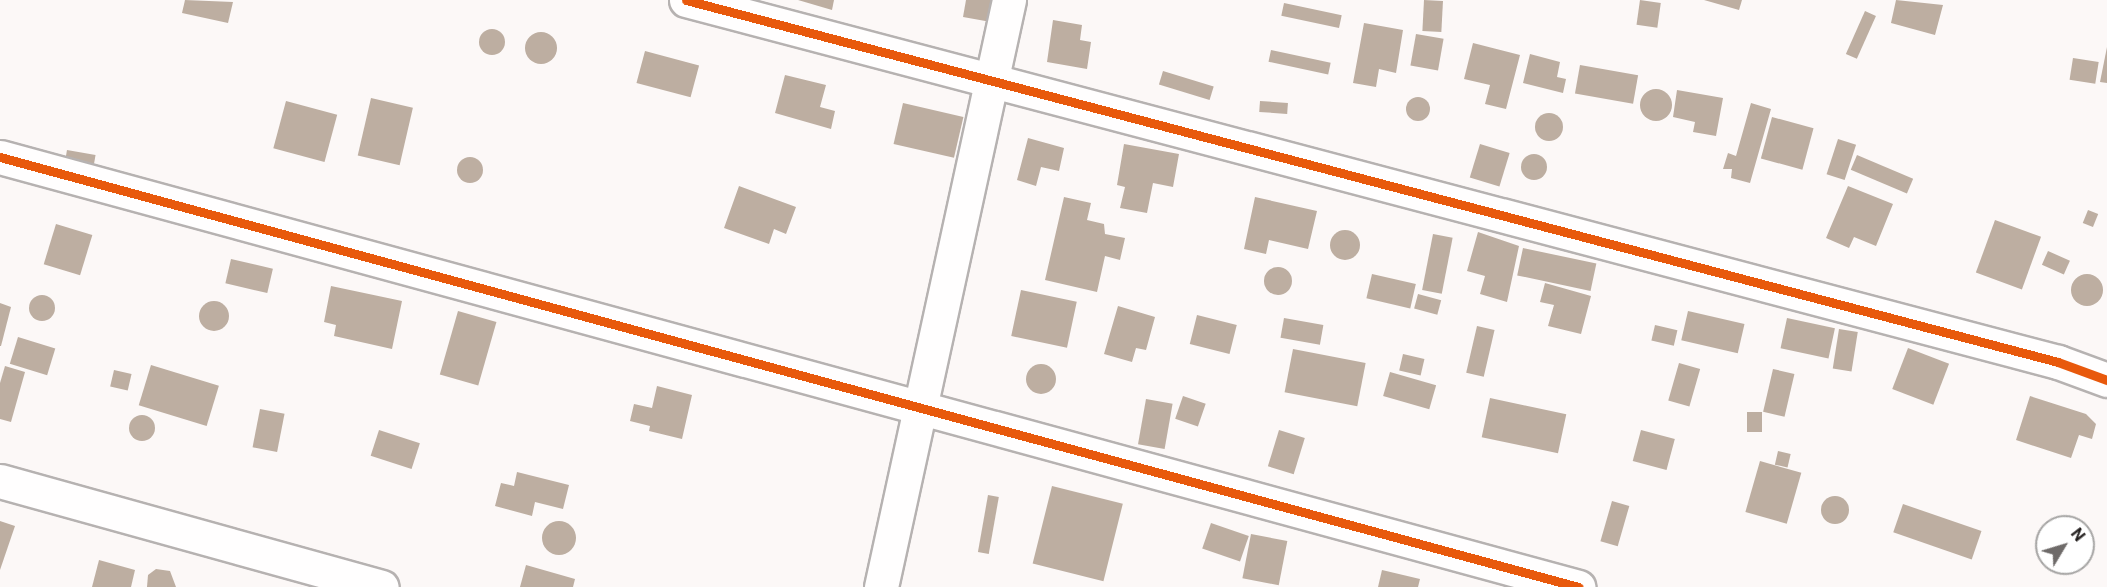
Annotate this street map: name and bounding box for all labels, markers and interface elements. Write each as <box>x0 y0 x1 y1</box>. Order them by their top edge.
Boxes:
north arrow <box>2035 515 2095 575</box>
text: N <box>2067 525 2089 545</box>

